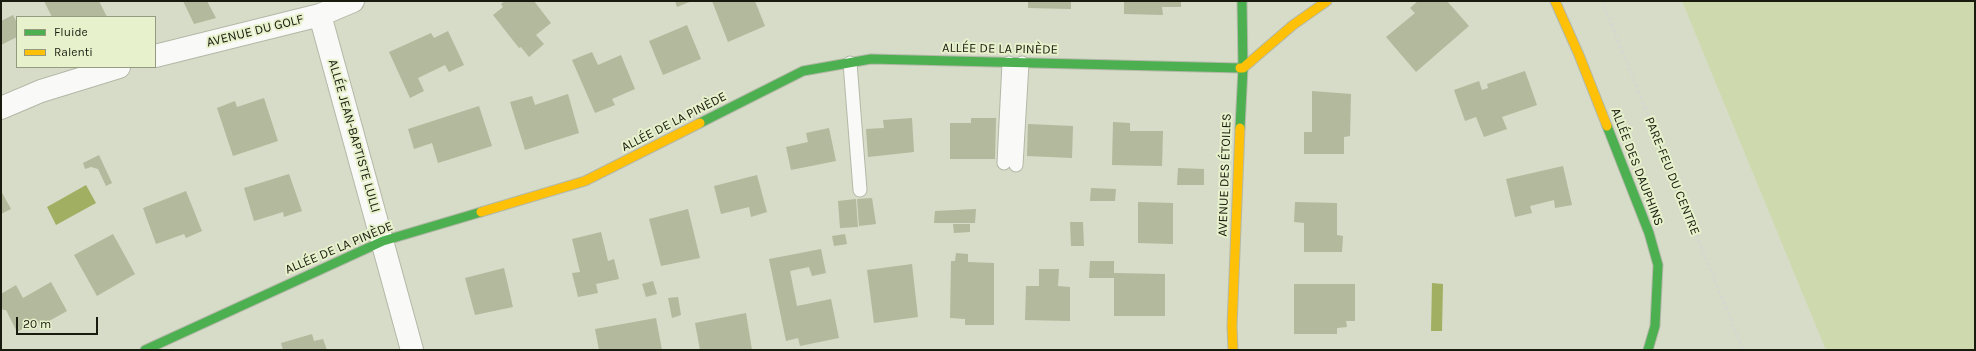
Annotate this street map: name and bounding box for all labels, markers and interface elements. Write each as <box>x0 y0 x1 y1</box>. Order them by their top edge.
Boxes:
street label: AVENUE DU GOLF <box>205 11 305 51</box>
legend <box>16 16 156 68</box>
text: Fluide <box>54 25 88 39</box>
street label: ALLÉE DE LA PINÈDE <box>942 40 1058 58</box>
text: Ralenti <box>54 45 93 59</box>
street label: ALLÉE JEAN-BAPTISTE LULLI <box>325 58 383 214</box>
street label: ALLÉE DE LA PINÈDE <box>619 89 729 155</box>
street label: ALLÉE DES DAUPHINS <box>1607 106 1667 228</box>
street label: AVENUE DES ÉTOILES <box>1215 113 1235 237</box>
street label: PARE-FEU DU CENTRE <box>1641 115 1703 237</box>
street label: ALLÉE DE LA PINÈDE <box>283 218 395 278</box>
scale bar <box>18 309 100 335</box>
text: 20 m <box>23 317 51 331</box>

